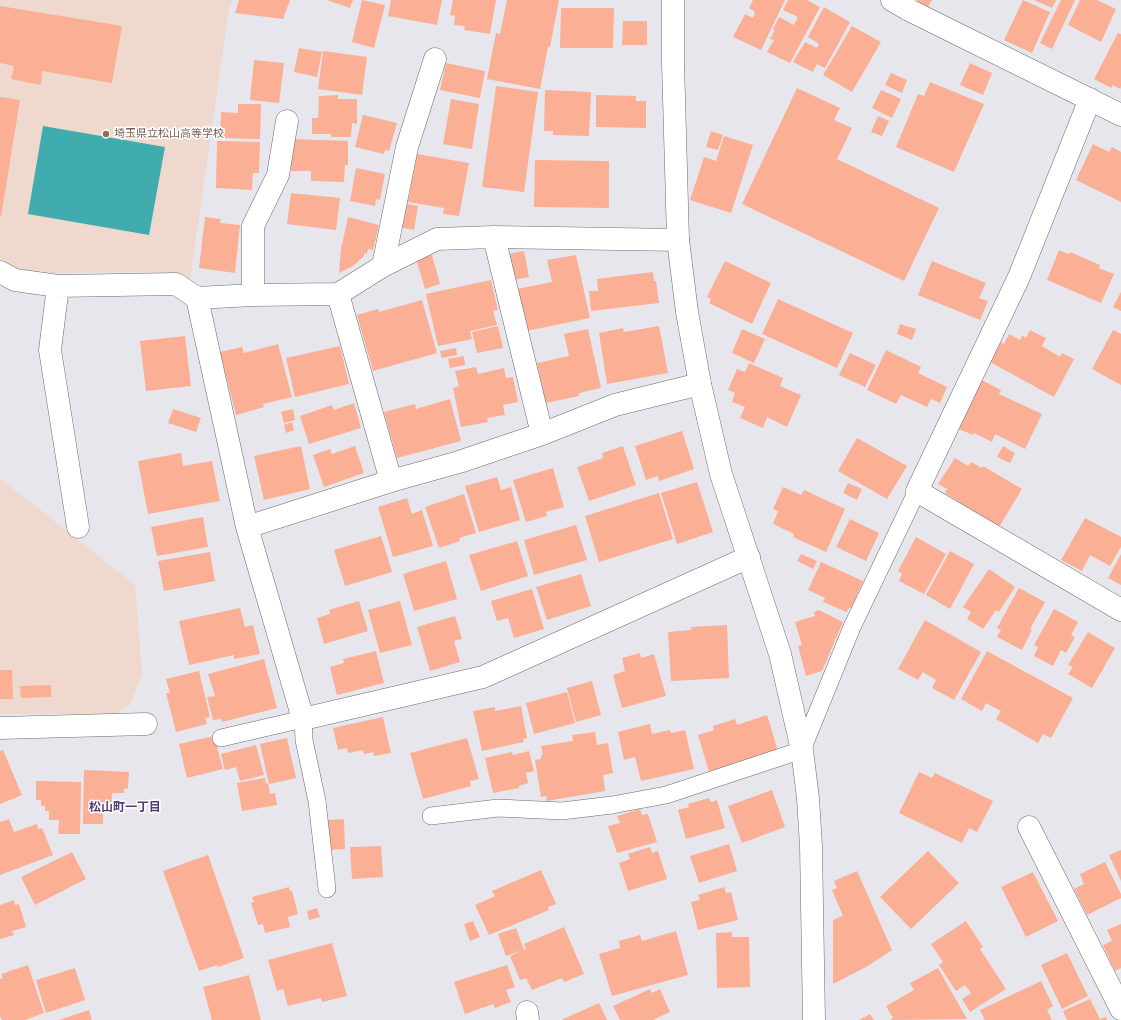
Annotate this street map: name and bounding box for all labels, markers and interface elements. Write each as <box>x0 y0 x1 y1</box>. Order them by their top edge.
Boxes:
place label: 埼玉県立松山高等学校 <box>114 127 224 141</box>
marker: 埼玉県立松山高等学校 <box>101 129 111 139</box>
district label: 松山町一丁目 <box>89 801 161 815</box>

